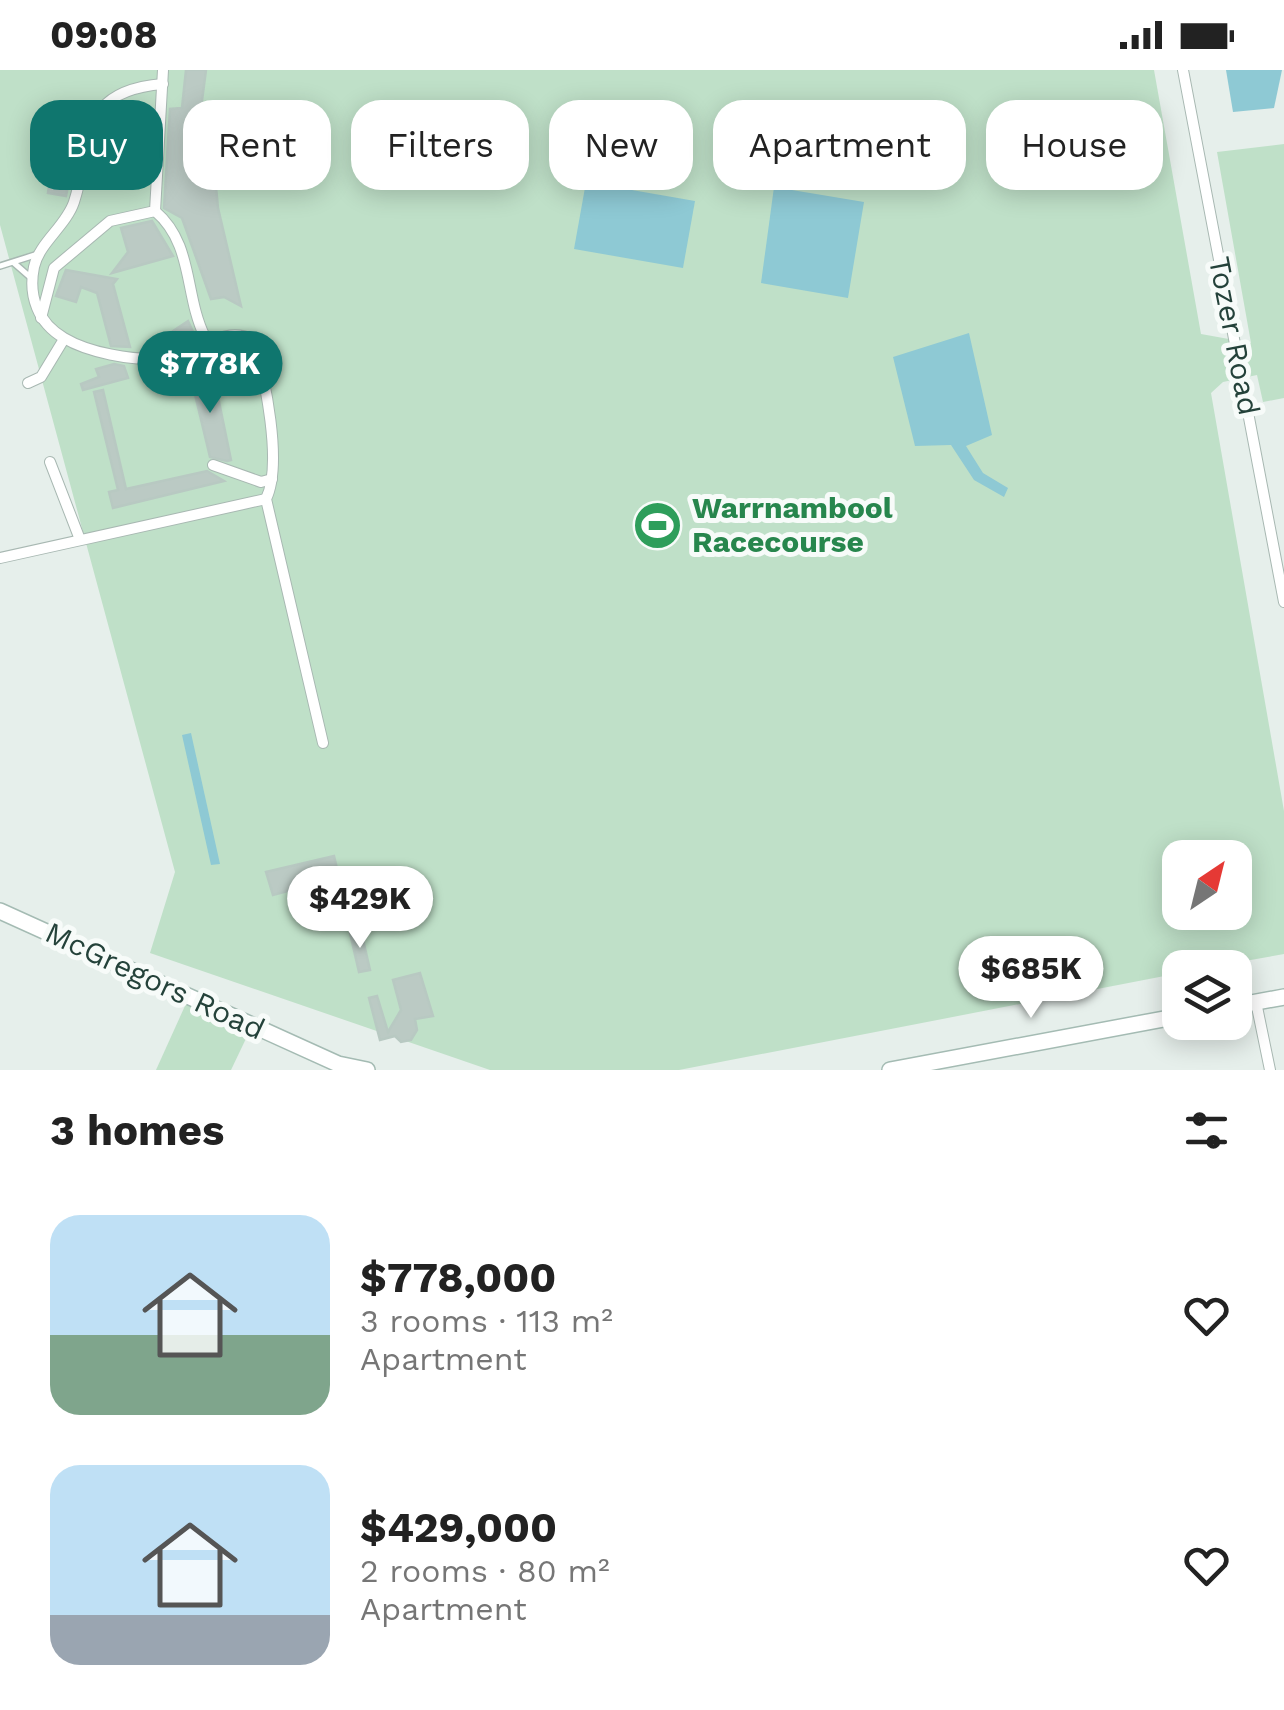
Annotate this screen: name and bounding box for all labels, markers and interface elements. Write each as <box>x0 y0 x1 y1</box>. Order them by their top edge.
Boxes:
text: 09:08 <box>50 13 158 57</box>
chip: Buy <box>30 100 163 190</box>
chip: Rent <box>183 100 331 190</box>
chip: Filters <box>351 100 529 190</box>
chip: New <box>549 100 693 190</box>
chip: Apartment <box>713 100 966 190</box>
chip: House <box>986 100 1163 190</box>
street label: Tozer Road <box>1202 254 1267 418</box>
pin: $778K <box>140 331 280 416</box>
text: $778K <box>159 344 261 382</box>
place label: Warrnambool Racecourse <box>692 490 893 559</box>
sports icon: Warrnambool Racecourse <box>631 499 683 551</box>
north arrow <box>1162 840 1252 930</box>
map controls <box>1162 840 1252 1040</box>
pin: $429K <box>290 866 430 951</box>
text: $429K <box>309 879 411 917</box>
street label: McGregors Road <box>40 914 270 1047</box>
pin: $685K <box>961 936 1101 1021</box>
text: $685K <box>980 949 1082 987</box>
button: layers <box>1162 950 1252 1040</box>
icon: filters <box>1179 1103 1234 1158</box>
text: 3 homes <box>50 1106 224 1155</box>
text: $778,000 <box>360 1253 556 1302</box>
icon: home <box>130 1255 250 1375</box>
icon: heart <box>1179 1288 1234 1343</box>
text: 3 rooms · 113 m² <box>360 1302 613 1340</box>
text: Apartment <box>360 1340 527 1378</box>
text: $429,000 <box>360 1503 557 1552</box>
icon: home <box>130 1505 250 1625</box>
icon: heart <box>1179 1538 1234 1593</box>
text: 2 rooms · 80 m² <box>360 1552 610 1590</box>
text: Apartment <box>360 1590 527 1628</box>

